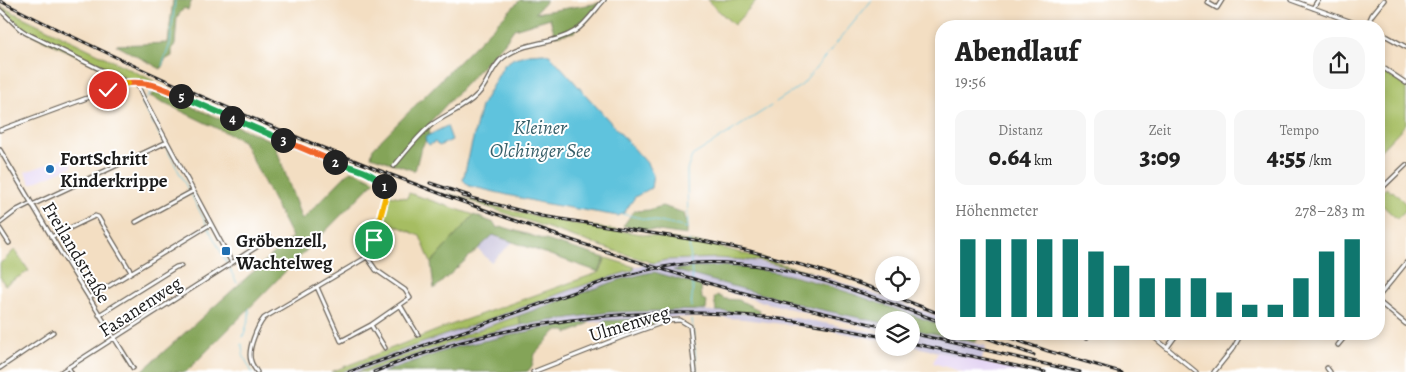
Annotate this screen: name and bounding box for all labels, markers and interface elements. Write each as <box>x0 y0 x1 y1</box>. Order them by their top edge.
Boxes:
text: Abendlauf <box>955 33 1078 71</box>
button: share <box>1313 37 1365 89</box>
pin <box>87 69 129 111</box>
text: 19:56 <box>955 71 986 93</box>
icon: check <box>94 76 122 104</box>
pin: 5 <box>168 84 194 108</box>
text: 5 <box>179 87 184 106</box>
pin: 4 <box>220 106 244 130</box>
text: 4 <box>229 109 236 128</box>
water label: Kleiner Olchinger See <box>490 114 590 164</box>
text: Distanz <box>998 121 1043 140</box>
text: Zeit <box>1149 121 1171 140</box>
text: Tempo <box>1280 121 1319 140</box>
pin: 3 <box>270 128 296 152</box>
text: 3 <box>280 131 287 150</box>
text: 0.64 <box>989 140 1031 174</box>
text: 3:09 <box>1140 140 1180 174</box>
text: 4:55 <box>1267 140 1306 174</box>
place label: FortSchritt Kinderkrippe <box>60 146 168 194</box>
pin: 2 <box>322 150 348 174</box>
text: km <box>1031 151 1053 170</box>
text: /km <box>1306 151 1332 170</box>
text: 2 <box>332 153 339 172</box>
marker: FortSchritt Kinderkrippe <box>44 163 56 175</box>
pin: 1 <box>372 174 396 198</box>
text: 1 <box>382 177 387 196</box>
street label: Freilandstraße <box>36 197 117 308</box>
text: Höhenmeter <box>955 200 1038 222</box>
text: 278–283 m <box>1295 200 1365 222</box>
pin <box>353 219 395 261</box>
icon: arrive <box>360 226 388 254</box>
place label: Gröbenzell, Wachtelweg <box>235 228 333 276</box>
marker: Gröbenzell, Wachtelweg <box>220 245 232 257</box>
map controls <box>875 256 920 356</box>
button: locate <box>875 256 920 301</box>
street label: Fasanenweg <box>94 270 188 343</box>
street label: Ulmenweg <box>586 299 673 349</box>
button: layers <box>875 311 920 356</box>

